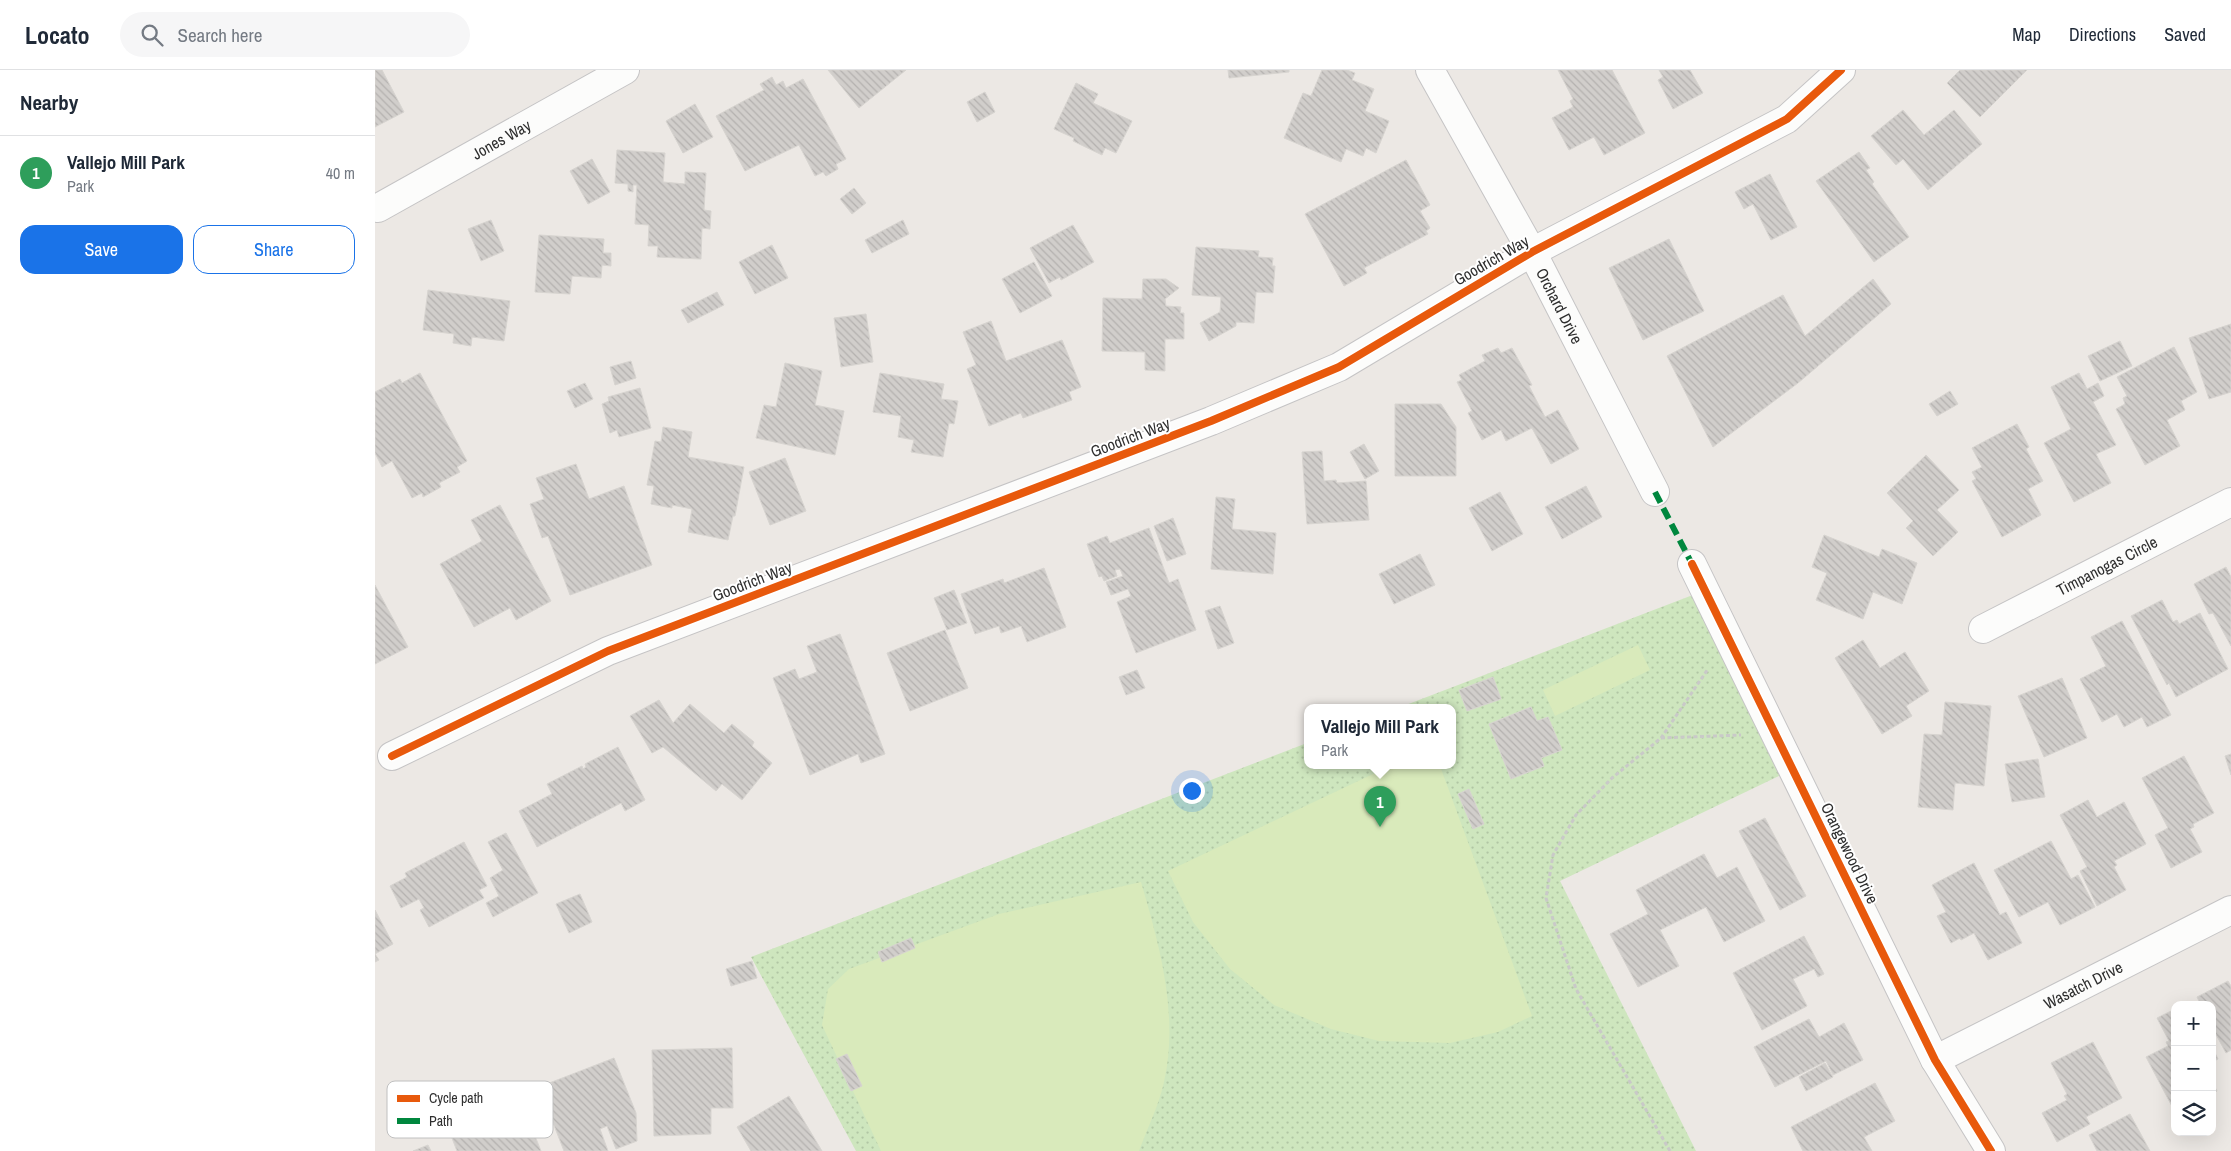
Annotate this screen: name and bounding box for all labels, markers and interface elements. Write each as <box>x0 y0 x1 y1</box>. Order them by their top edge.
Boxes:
search box <box>120 12 470 57</box>
text: Locato <box>25 19 90 51</box>
icon: search <box>138 21 166 49</box>
text: Search here <box>178 22 262 48</box>
text: Map <box>2012 22 2041 47</box>
text: Directions <box>2069 22 2136 47</box>
text: Saved <box>2164 22 2206 47</box>
text: Nearby <box>20 88 78 117</box>
street label: Jones Way <box>468 114 535 165</box>
text: Vallejo Mill Park <box>67 149 185 175</box>
text: 1 <box>32 162 40 184</box>
text: 40 m <box>326 162 355 184</box>
text: Park <box>67 175 94 197</box>
button: Save <box>20 225 183 274</box>
button: Share <box>193 225 355 274</box>
street label: Goodrich Way <box>1449 229 1533 290</box>
street label: Orchard Drive <box>1531 264 1588 347</box>
street label: Goodrich Way <box>1087 412 1173 462</box>
street label: Timpanogas Circle <box>2052 531 2161 601</box>
street label: Goodrich Way <box>709 556 795 606</box>
popup <box>1304 704 1456 769</box>
text: Vallejo Mill Park <box>1321 713 1439 739</box>
text: Park <box>1321 739 1348 761</box>
your location <box>1179 778 1205 804</box>
pin: 1 <box>1364 786 1396 827</box>
street label: Orangewood Drive <box>1816 799 1884 907</box>
street label: Wasatch Drive <box>2040 956 2126 1014</box>
map controls <box>2171 1001 2216 1136</box>
button: + <box>2171 1001 2216 1046</box>
button: − <box>2171 1046 2216 1091</box>
legend <box>387 1081 553 1138</box>
text: Cycle path <box>429 1089 483 1107</box>
button: layers <box>2171 1091 2216 1136</box>
text: Path <box>429 1112 453 1130</box>

